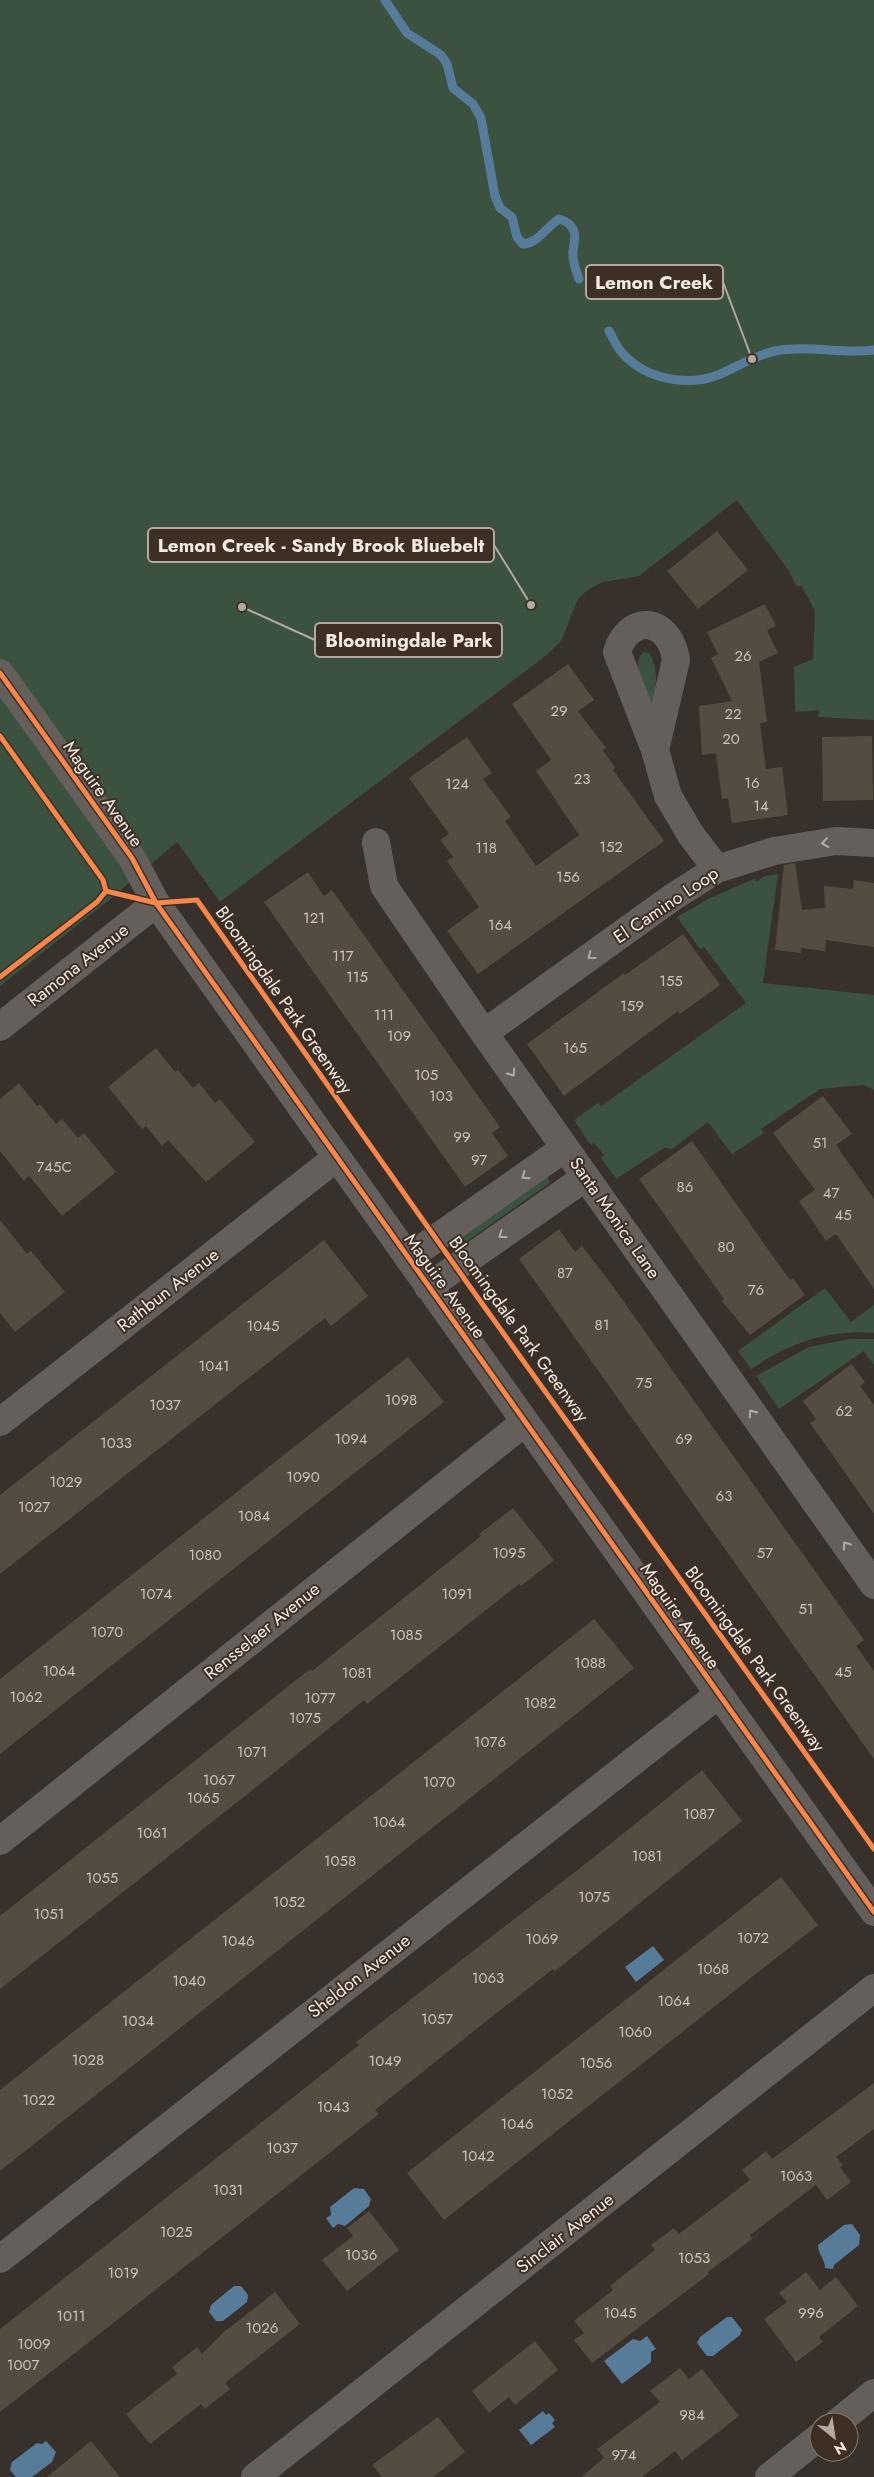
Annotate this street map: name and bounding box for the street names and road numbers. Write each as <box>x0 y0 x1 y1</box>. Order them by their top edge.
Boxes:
street label: Maguire Avenue <box>57 736 149 852</box>
street label: El Camino Loop <box>608 860 724 950</box>
street label: Bloomingdale Park Greenway <box>209 901 359 1099</box>
street label: Ramona Avenue <box>22 917 134 1013</box>
street label: Santa Monica Lane <box>563 1152 667 1284</box>
street label: Maguire Avenue <box>398 1228 492 1344</box>
street label: Bloomingdale Park Greenway <box>443 1231 595 1427</box>
street label: Rathbun Avenue <box>111 1242 225 1338</box>
street label: Maguire Avenue <box>634 1558 726 1674</box>
street label: Bloomingdale Park Greenway <box>679 1561 831 1757</box>
street label: Rensselaer Avenue <box>199 1576 325 1686</box>
street label: Sheldon Avenue <box>302 1928 416 2024</box>
street label: Sinclair Avenue <box>511 2187 619 2279</box>

